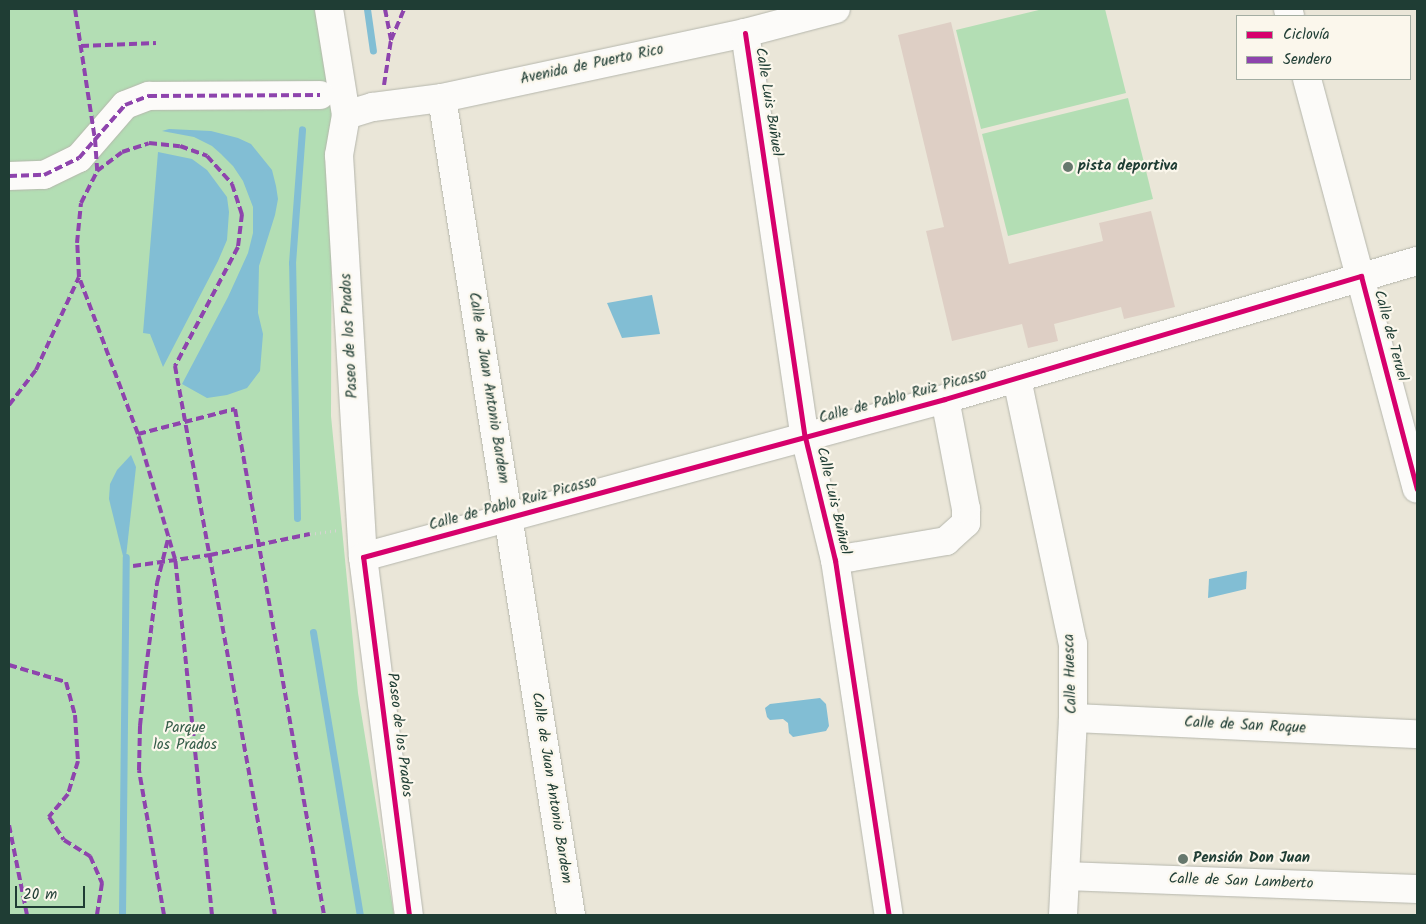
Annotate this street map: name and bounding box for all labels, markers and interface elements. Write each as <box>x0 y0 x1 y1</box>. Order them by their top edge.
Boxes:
legend <box>1236 15 1411 80</box>
text: Ciclovía <box>1283 23 1330 47</box>
street label: Avenida de Puerto Rico <box>519 41 665 89</box>
street label: Calle Luis Buñuel <box>751 46 785 158</box>
text: Sendero <box>1283 48 1332 72</box>
place label: pista deportiva <box>1078 158 1178 176</box>
marker: pista deportiva <box>1062 161 1074 173</box>
street label: Paseo de los Prados <box>338 273 362 399</box>
street label: Calle de Teruel <box>1369 288 1411 384</box>
street label: Calle de Juan Antonio Bardem <box>464 291 512 485</box>
street label: Calle de Pablo Ruiz Picasso <box>817 366 989 428</box>
street label: Calle Luis Buñuel <box>812 445 854 557</box>
street label: Calle de Pablo Ruiz Picasso <box>427 473 599 535</box>
street label: Calle Huesca <box>1061 634 1081 714</box>
street label: Paseo de los Prados <box>382 672 416 798</box>
street label: Calle de Juan Antonio Bardem <box>527 691 575 885</box>
street label: Calle de San Roque <box>1184 714 1306 738</box>
park label: Parque los Prados <box>153 719 217 754</box>
place label: Pensión Don Juan <box>1193 850 1310 868</box>
marker: Pensión Don Juan <box>1177 853 1189 865</box>
street label: Calle de San Lamberto <box>1168 870 1314 894</box>
scale bar <box>18 876 88 908</box>
text: 20 m <box>23 883 57 907</box>

